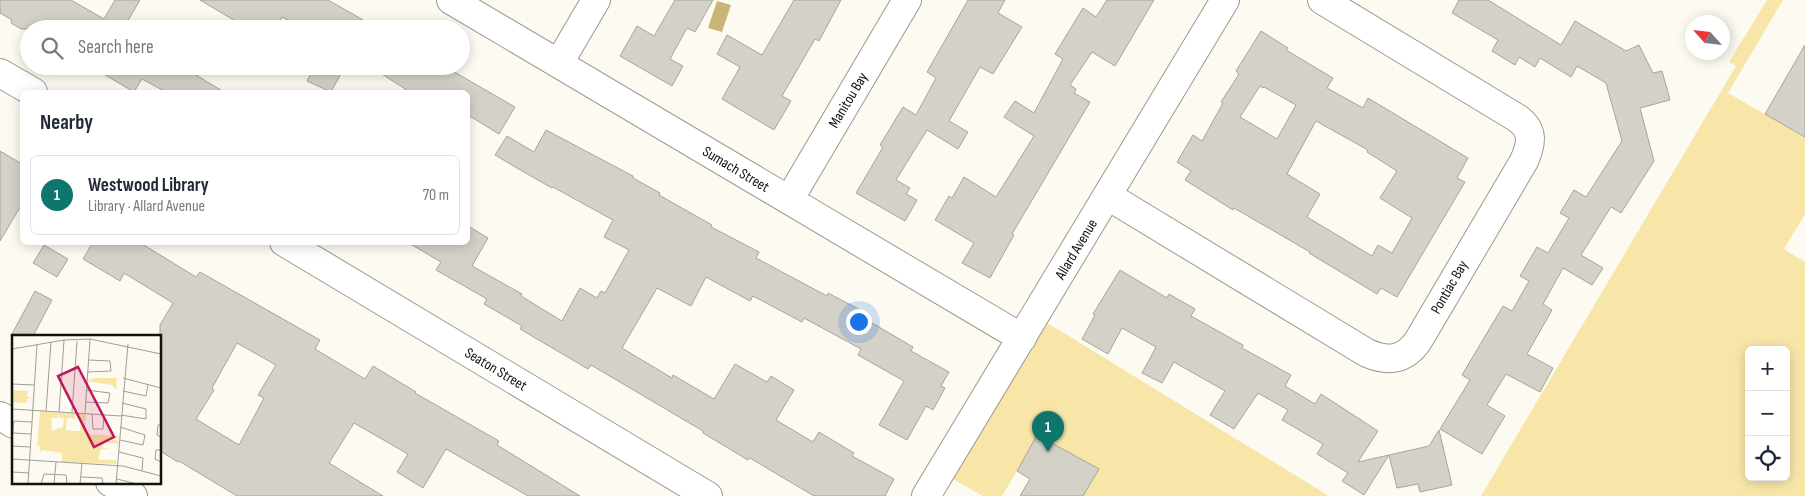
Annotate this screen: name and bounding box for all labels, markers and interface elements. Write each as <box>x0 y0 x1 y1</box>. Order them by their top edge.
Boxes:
north arrow <box>1685 15 1730 60</box>
search box <box>20 20 470 75</box>
icon: search <box>38 34 66 62</box>
text: Search here <box>78 36 154 59</box>
street label: Manitou Bay <box>824 69 872 131</box>
text: Nearby <box>40 110 93 135</box>
street label: Sumach Street <box>699 142 773 197</box>
text: Westwood Library <box>88 174 209 197</box>
text: 1 <box>54 186 60 205</box>
text: 70 m <box>423 186 449 205</box>
text: Library · Allard Avenue <box>88 197 205 216</box>
street label: Allard Avenue <box>1050 215 1102 284</box>
street label: Pontiac Bay <box>1427 257 1472 317</box>
your location <box>846 309 872 335</box>
inset map <box>12 335 161 484</box>
street label: Seaton Street <box>461 343 531 396</box>
map controls <box>1745 346 1790 481</box>
button: + <box>1745 346 1790 391</box>
button: − <box>1745 391 1790 436</box>
pin: 1 <box>1032 411 1064 452</box>
button: locate <box>1745 436 1790 481</box>

